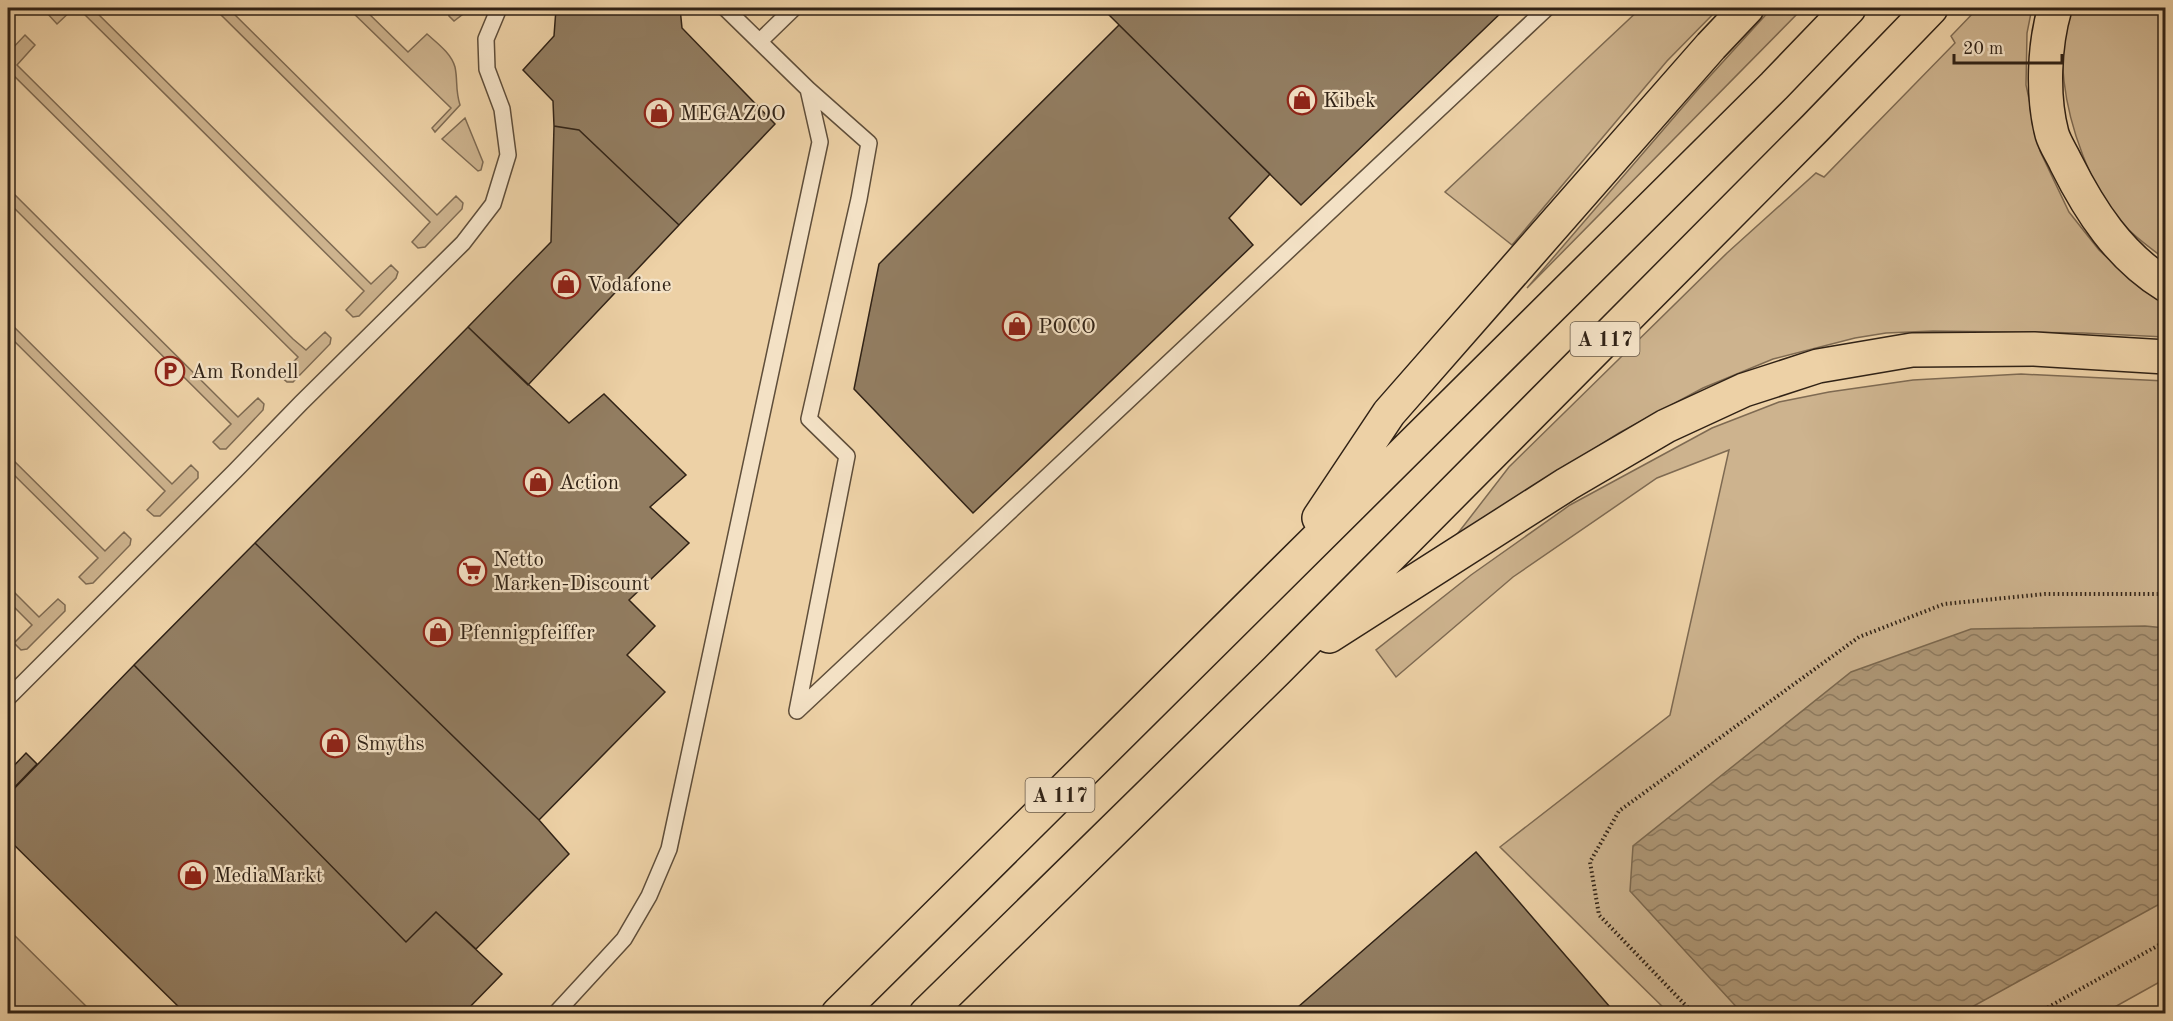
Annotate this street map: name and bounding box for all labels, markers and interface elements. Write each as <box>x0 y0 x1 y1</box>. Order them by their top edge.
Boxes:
scale bar <box>1954 27 2062 65</box>
text: 20 m <box>1963 40 2003 58</box>
shop icon: Kibek <box>1286 84 1318 116</box>
place label: Kibek <box>1323 91 1376 112</box>
shop icon: MEGAZOO <box>643 97 675 129</box>
place label: MEGAZOO <box>680 104 786 125</box>
shop icon: Vodafone <box>550 268 582 300</box>
place label: Vodafone <box>587 275 671 296</box>
shop icon: POCO <box>1001 310 1033 342</box>
place label: POCO <box>1038 317 1096 338</box>
road number: A 117 <box>1570 322 1640 356</box>
parking icon: Am Rondell <box>154 355 186 387</box>
place label: Am Rondell <box>191 362 299 383</box>
shop icon: Action <box>522 466 554 498</box>
place label: Action <box>559 473 619 494</box>
place label: Netto Marken-Discount <box>493 550 650 595</box>
supermarket icon: Netto Marken-Discount <box>456 555 488 587</box>
shop icon: Pfennigpfeiffer <box>422 616 454 648</box>
place label: Pfennigpfeiffer <box>459 623 595 644</box>
shop icon: Smyths <box>319 727 351 759</box>
place label: Smyths <box>356 734 425 755</box>
road number: A 117 <box>1026 778 1094 812</box>
shop icon: MediaMarkt <box>177 859 209 891</box>
place label: MediaMarkt <box>214 866 323 887</box>

